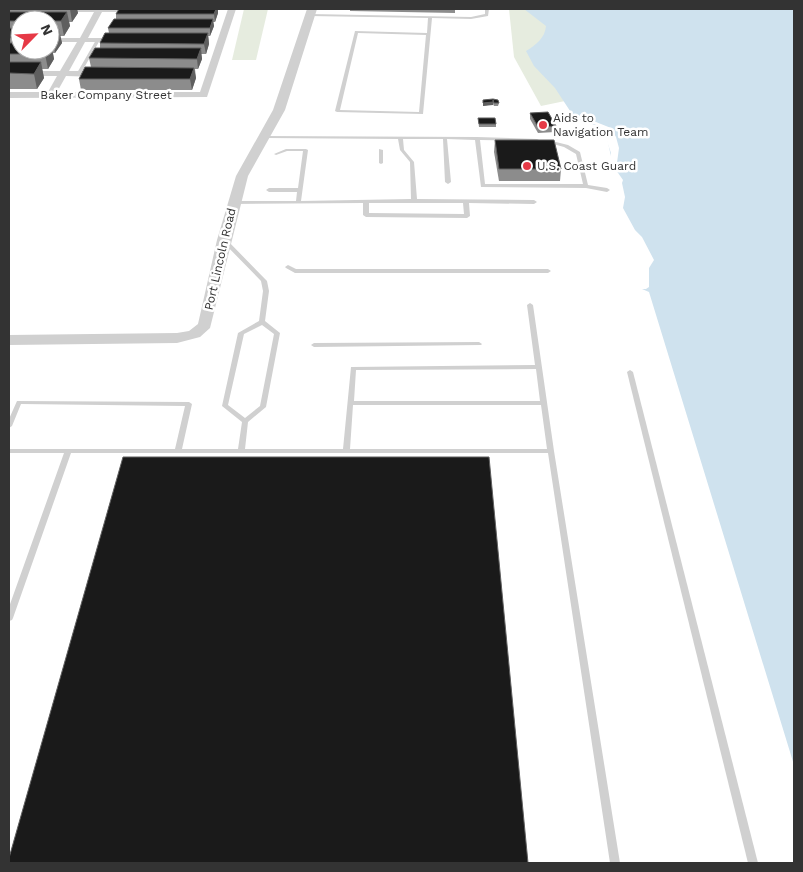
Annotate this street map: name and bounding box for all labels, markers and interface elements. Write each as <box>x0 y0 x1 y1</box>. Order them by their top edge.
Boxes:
north arrow <box>10 10 60 60</box>
text: N <box>37 22 56 38</box>
street label: Baker Company Street <box>40 88 172 102</box>
place label: Aids to Navigation Team <box>553 111 648 139</box>
marker: Aids to Navigation Team <box>537 119 549 131</box>
place label: U.S. Coast Guard <box>537 159 636 173</box>
marker: U.S. Coast Guard <box>521 160 533 172</box>
street label: Port Lincoln Road <box>201 207 239 311</box>

